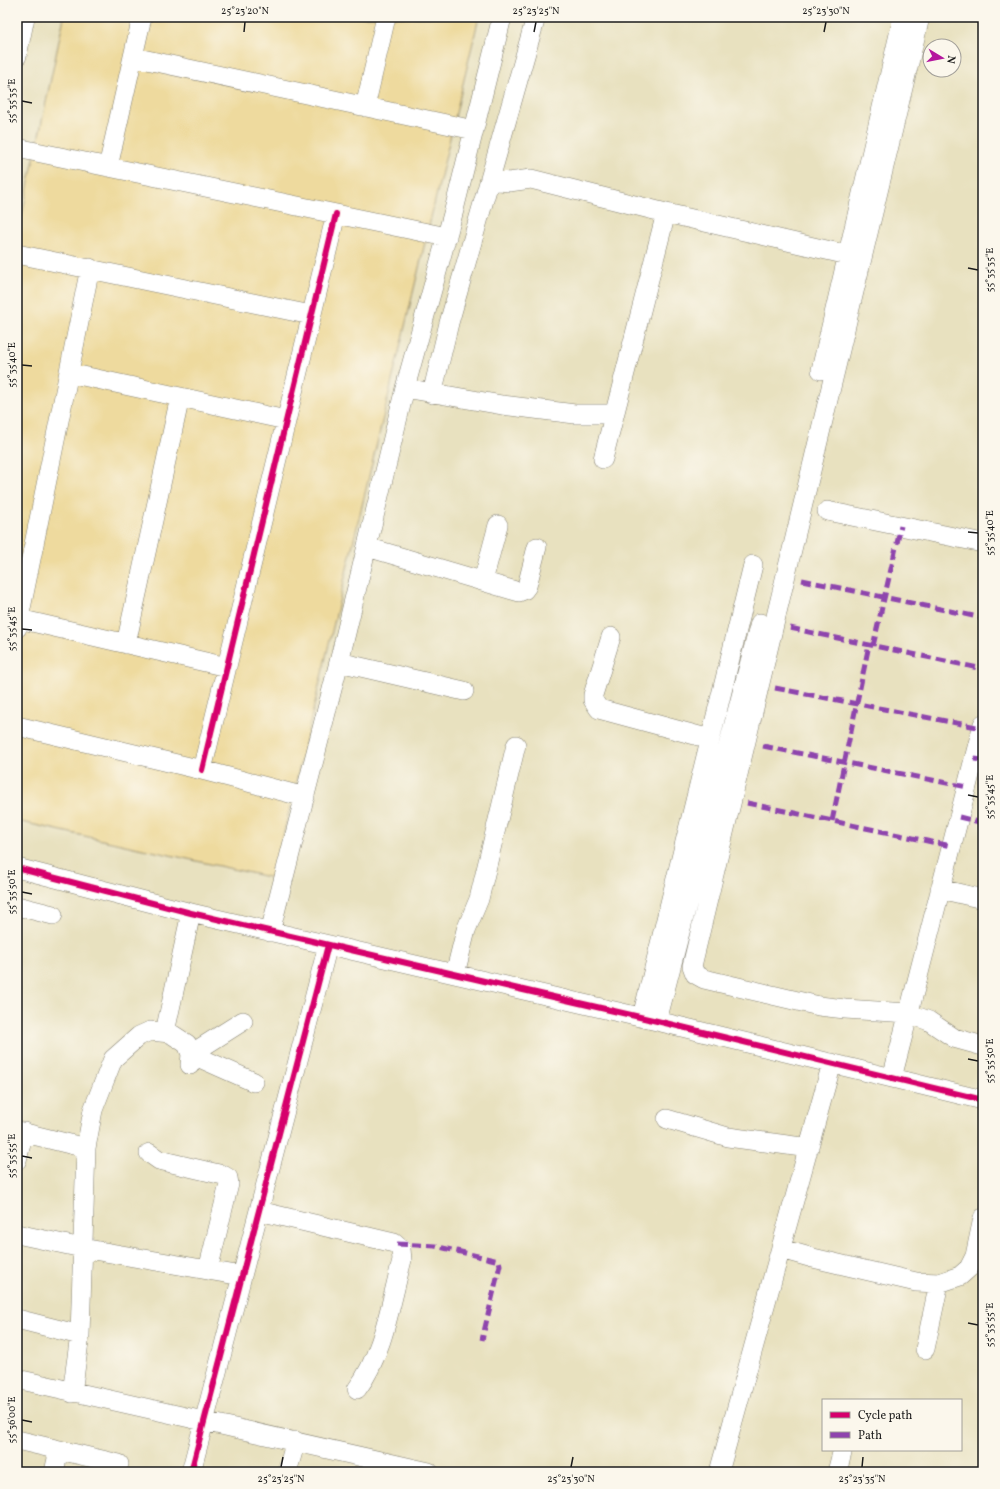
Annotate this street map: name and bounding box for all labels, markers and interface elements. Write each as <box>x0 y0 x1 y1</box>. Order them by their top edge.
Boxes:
text: 25°23'20"N <box>221 4 269 18</box>
text: 25°23'25"N <box>513 4 560 18</box>
text: 25°23'30"N <box>802 4 850 18</box>
north arrow <box>922 38 962 78</box>
text: N <box>942 54 958 65</box>
text: 55°35'35"E <box>5 79 19 123</box>
text: 55°35'35"E <box>983 248 997 292</box>
text: 55°35'40"E <box>5 342 19 388</box>
text: 55°35'40"E <box>983 510 997 556</box>
text: 55°35'45"E <box>5 607 19 651</box>
text: 55°35'45"E <box>983 775 997 819</box>
text: 55°35'50"E <box>5 869 19 915</box>
text: 55°35'50"E <box>983 1038 997 1084</box>
text: 55°35'55"E <box>5 1134 19 1178</box>
text: 55°35'55"E <box>983 1303 997 1347</box>
text: 55°36'00"E <box>5 1397 19 1443</box>
legend <box>822 1399 962 1451</box>
text: Cycle path <box>858 1408 913 1424</box>
text: Path <box>858 1428 882 1444</box>
text: 25°23'25"N <box>258 1472 305 1486</box>
text: 25°23'30"N <box>547 1472 595 1486</box>
text: 25°23'35"N <box>839 1472 886 1486</box>

